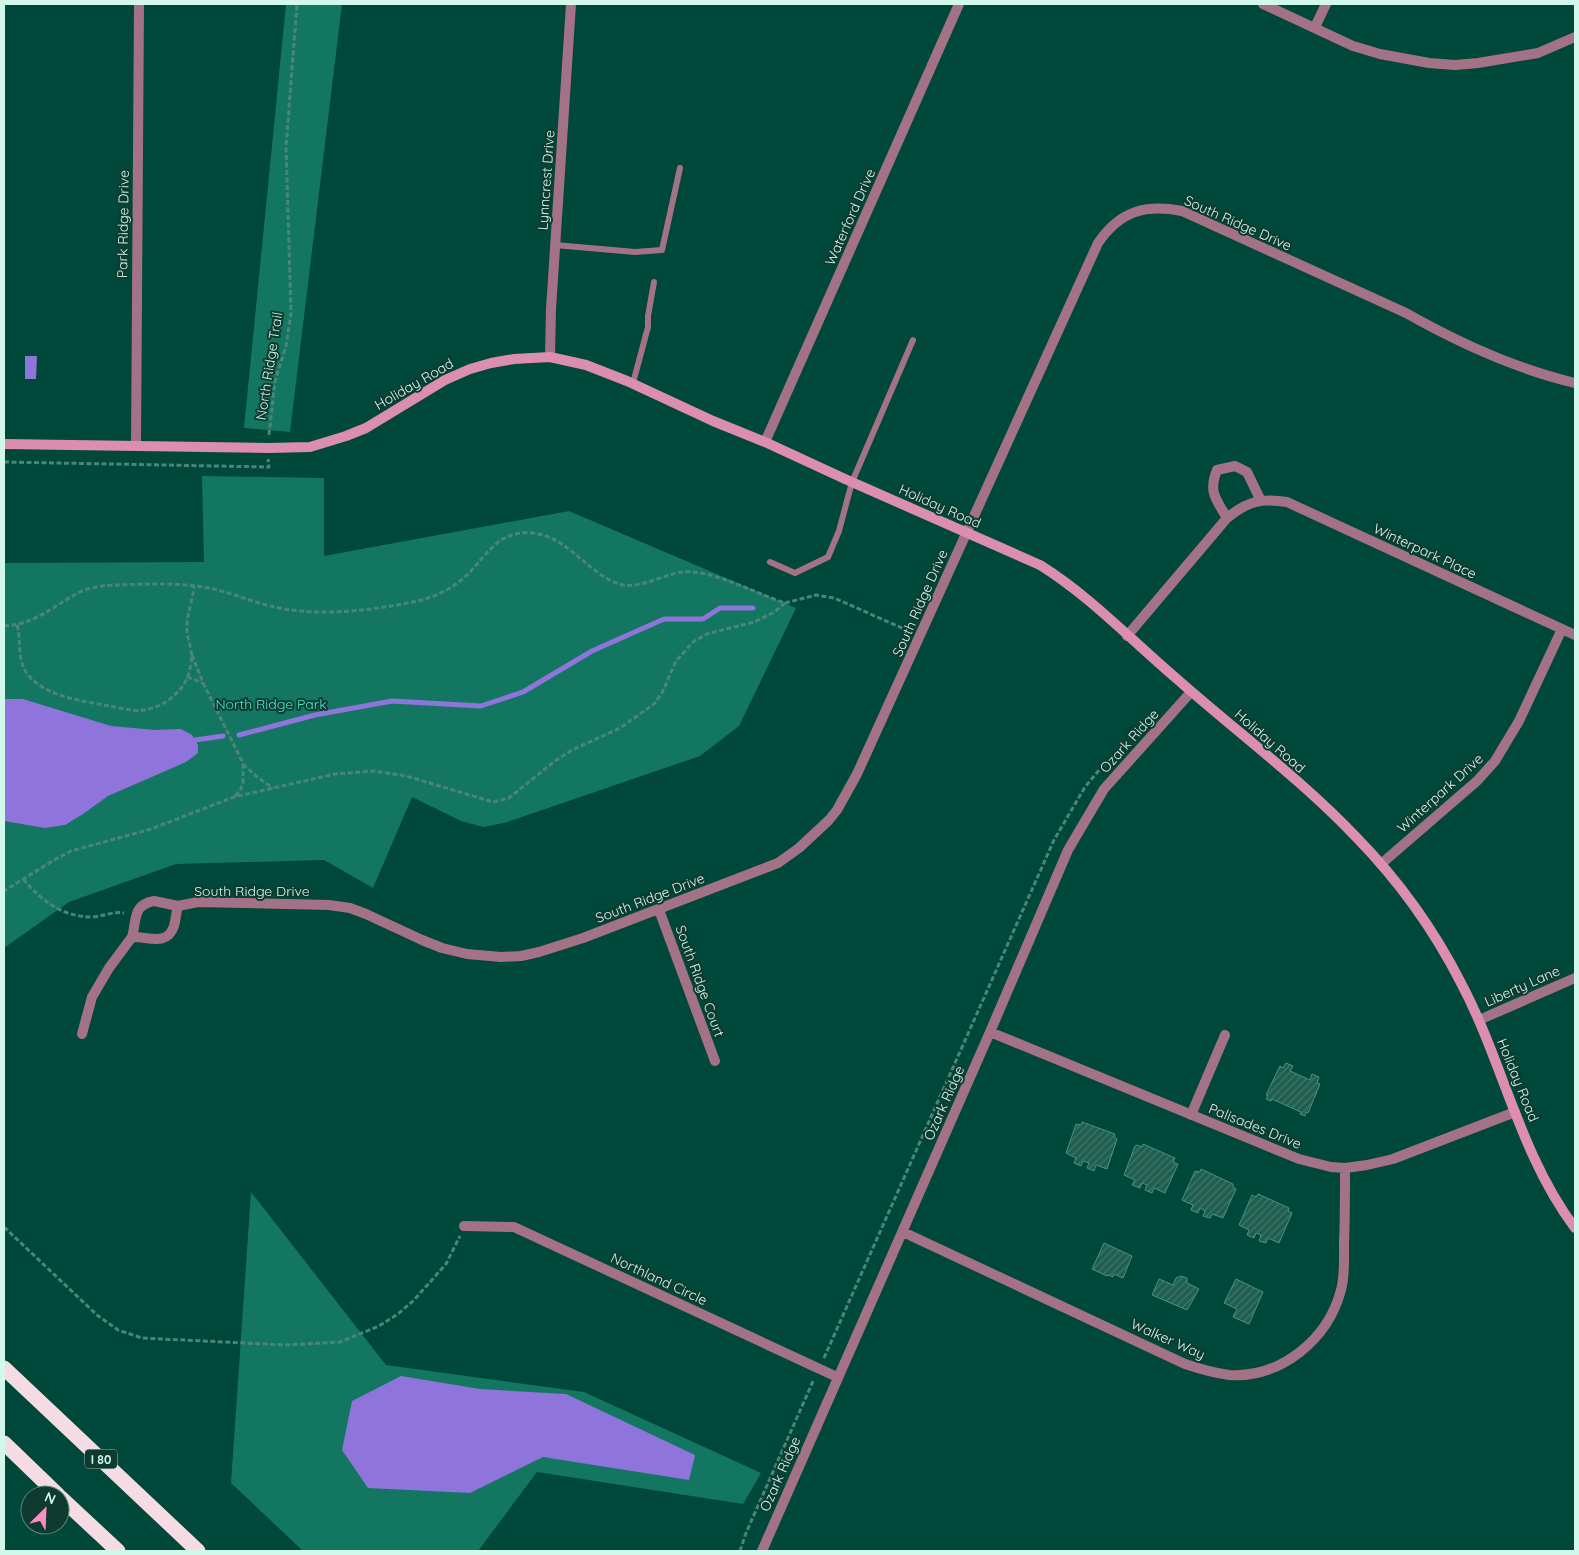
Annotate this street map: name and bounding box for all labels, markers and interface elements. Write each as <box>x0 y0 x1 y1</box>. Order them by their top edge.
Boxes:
street label: Lynncrest Drive <box>534 129 558 231</box>
street label: Waterford Drive <box>821 166 879 268</box>
street label: Park Ridge Drive <box>113 170 133 278</box>
street label: South Ridge Drive <box>1182 191 1295 255</box>
street label: North Ridge Trail <box>252 311 286 421</box>
street label: Holiday Road <box>371 354 457 414</box>
street label: Holiday Road <box>896 480 984 532</box>
street label: Winterpark Place <box>1371 519 1479 583</box>
street label: South Ridge Drive <box>888 546 952 659</box>
park label: North Ridge Park <box>215 695 327 713</box>
street label: Ozark Ridge <box>1096 705 1162 777</box>
street label: Holiday Road <box>1231 705 1309 777</box>
street label: Winterpark Drive <box>1393 749 1487 836</box>
street label: South Ridge Drive <box>593 869 707 927</box>
street label: South Ridge Drive <box>194 882 310 900</box>
street label: South Ridge Court <box>671 923 729 1040</box>
street label: Liberty Lane <box>1481 961 1563 1011</box>
street label: Holiday Road <box>1493 1036 1543 1124</box>
street label: Ozark Ridge <box>920 1063 968 1143</box>
street label: Palisades Drive <box>1206 1099 1304 1153</box>
street label: Northland Circle <box>608 1249 710 1309</box>
street label: Walker Way <box>1128 1315 1208 1363</box>
street label: Ozark Ridge <box>756 1434 804 1514</box>
road number: I 80 <box>85 1450 117 1468</box>
north arrow <box>20 1485 70 1535</box>
text: N <box>42 1488 59 1508</box>

